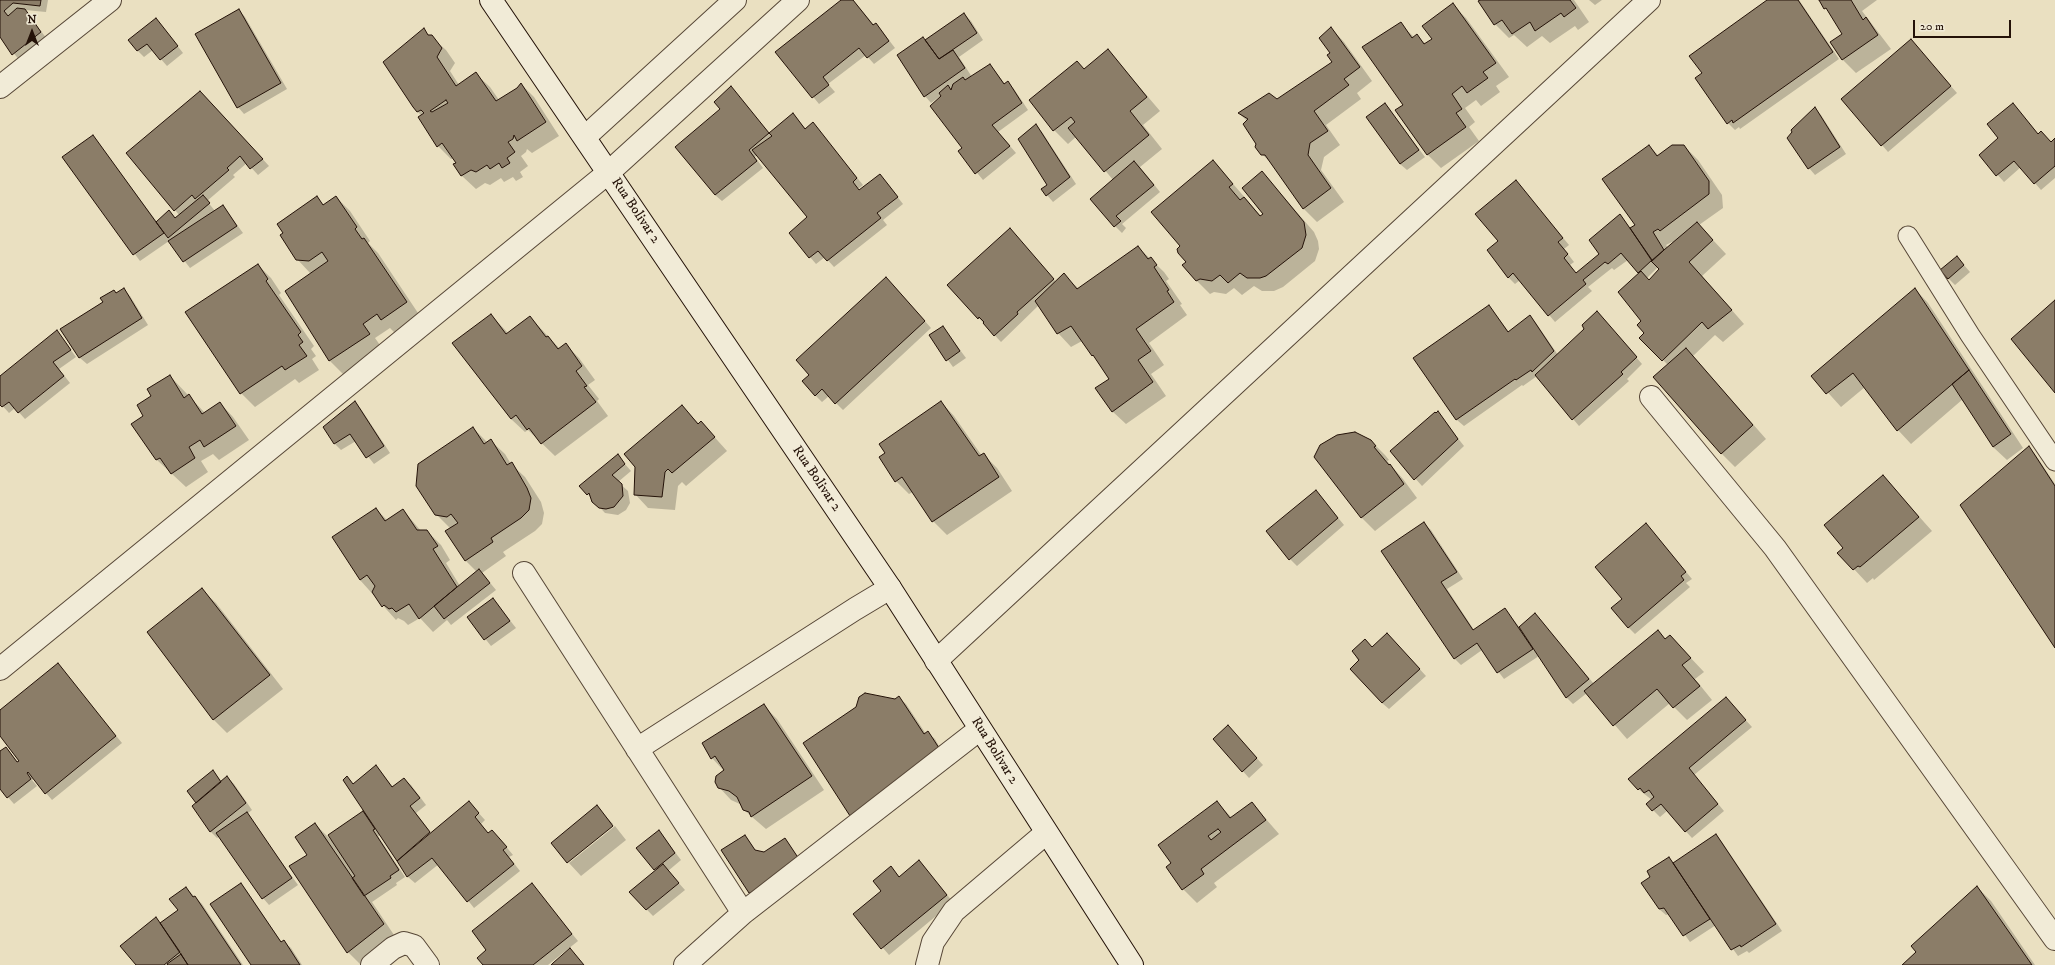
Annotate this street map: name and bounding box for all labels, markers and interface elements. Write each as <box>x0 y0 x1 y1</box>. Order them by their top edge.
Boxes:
north arrow <box>12 12 52 52</box>
scale bar <box>1915 12 2013 38</box>
text: N <box>27 13 37 27</box>
text: 20 m <box>1920 19 1944 34</box>
street label: Rua Bolivar 2 <box>607 175 663 247</box>
street label: Rua Bolivar 2 <box>788 443 844 515</box>
street label: Rua Bolivar 2 <box>967 714 1021 788</box>

